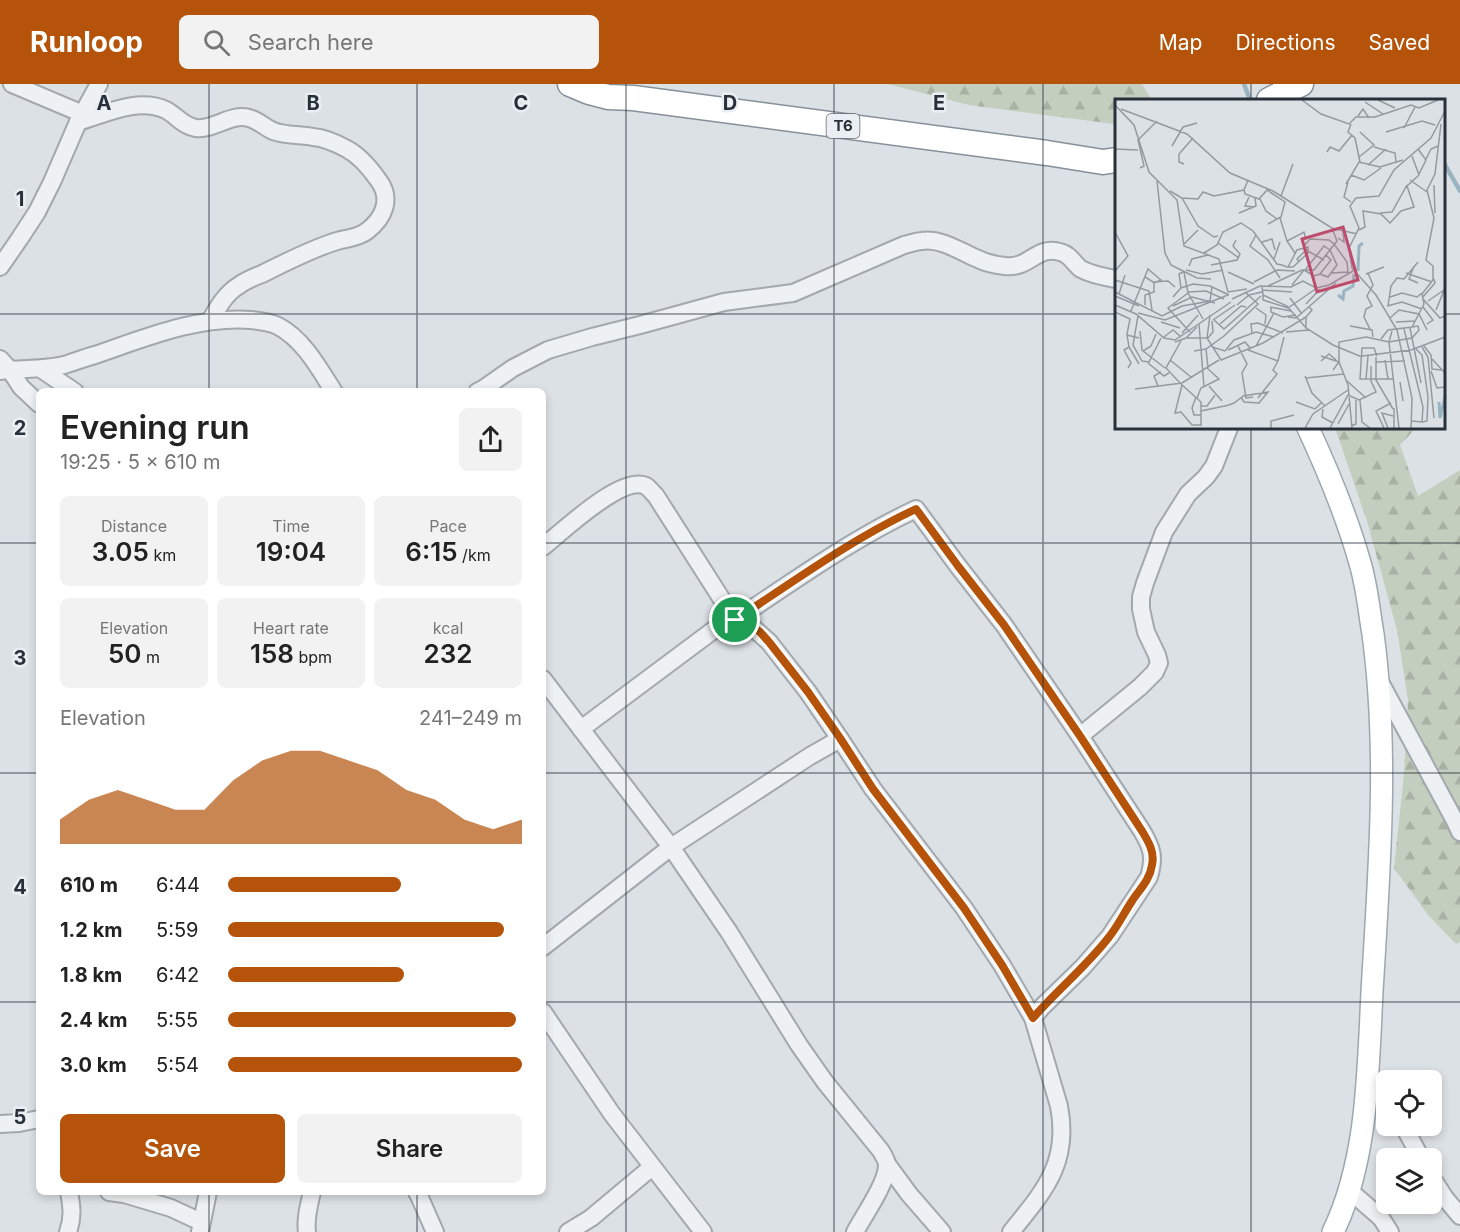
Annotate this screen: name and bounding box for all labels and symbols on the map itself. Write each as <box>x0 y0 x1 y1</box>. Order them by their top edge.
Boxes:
text: A <box>97 91 112 115</box>
text: B <box>306 91 320 115</box>
text: C <box>514 91 528 115</box>
text: D <box>723 91 737 115</box>
text: E <box>933 91 945 115</box>
inset map <box>1115 99 1445 429</box>
road number: T6 <box>826 114 860 138</box>
text: 1 <box>16 187 24 211</box>
text: 2 <box>14 416 26 440</box>
pin <box>709 594 760 645</box>
text: 3 <box>14 646 26 670</box>
text: 4 <box>13 875 27 899</box>
text: 5 <box>14 1105 26 1129</box>

